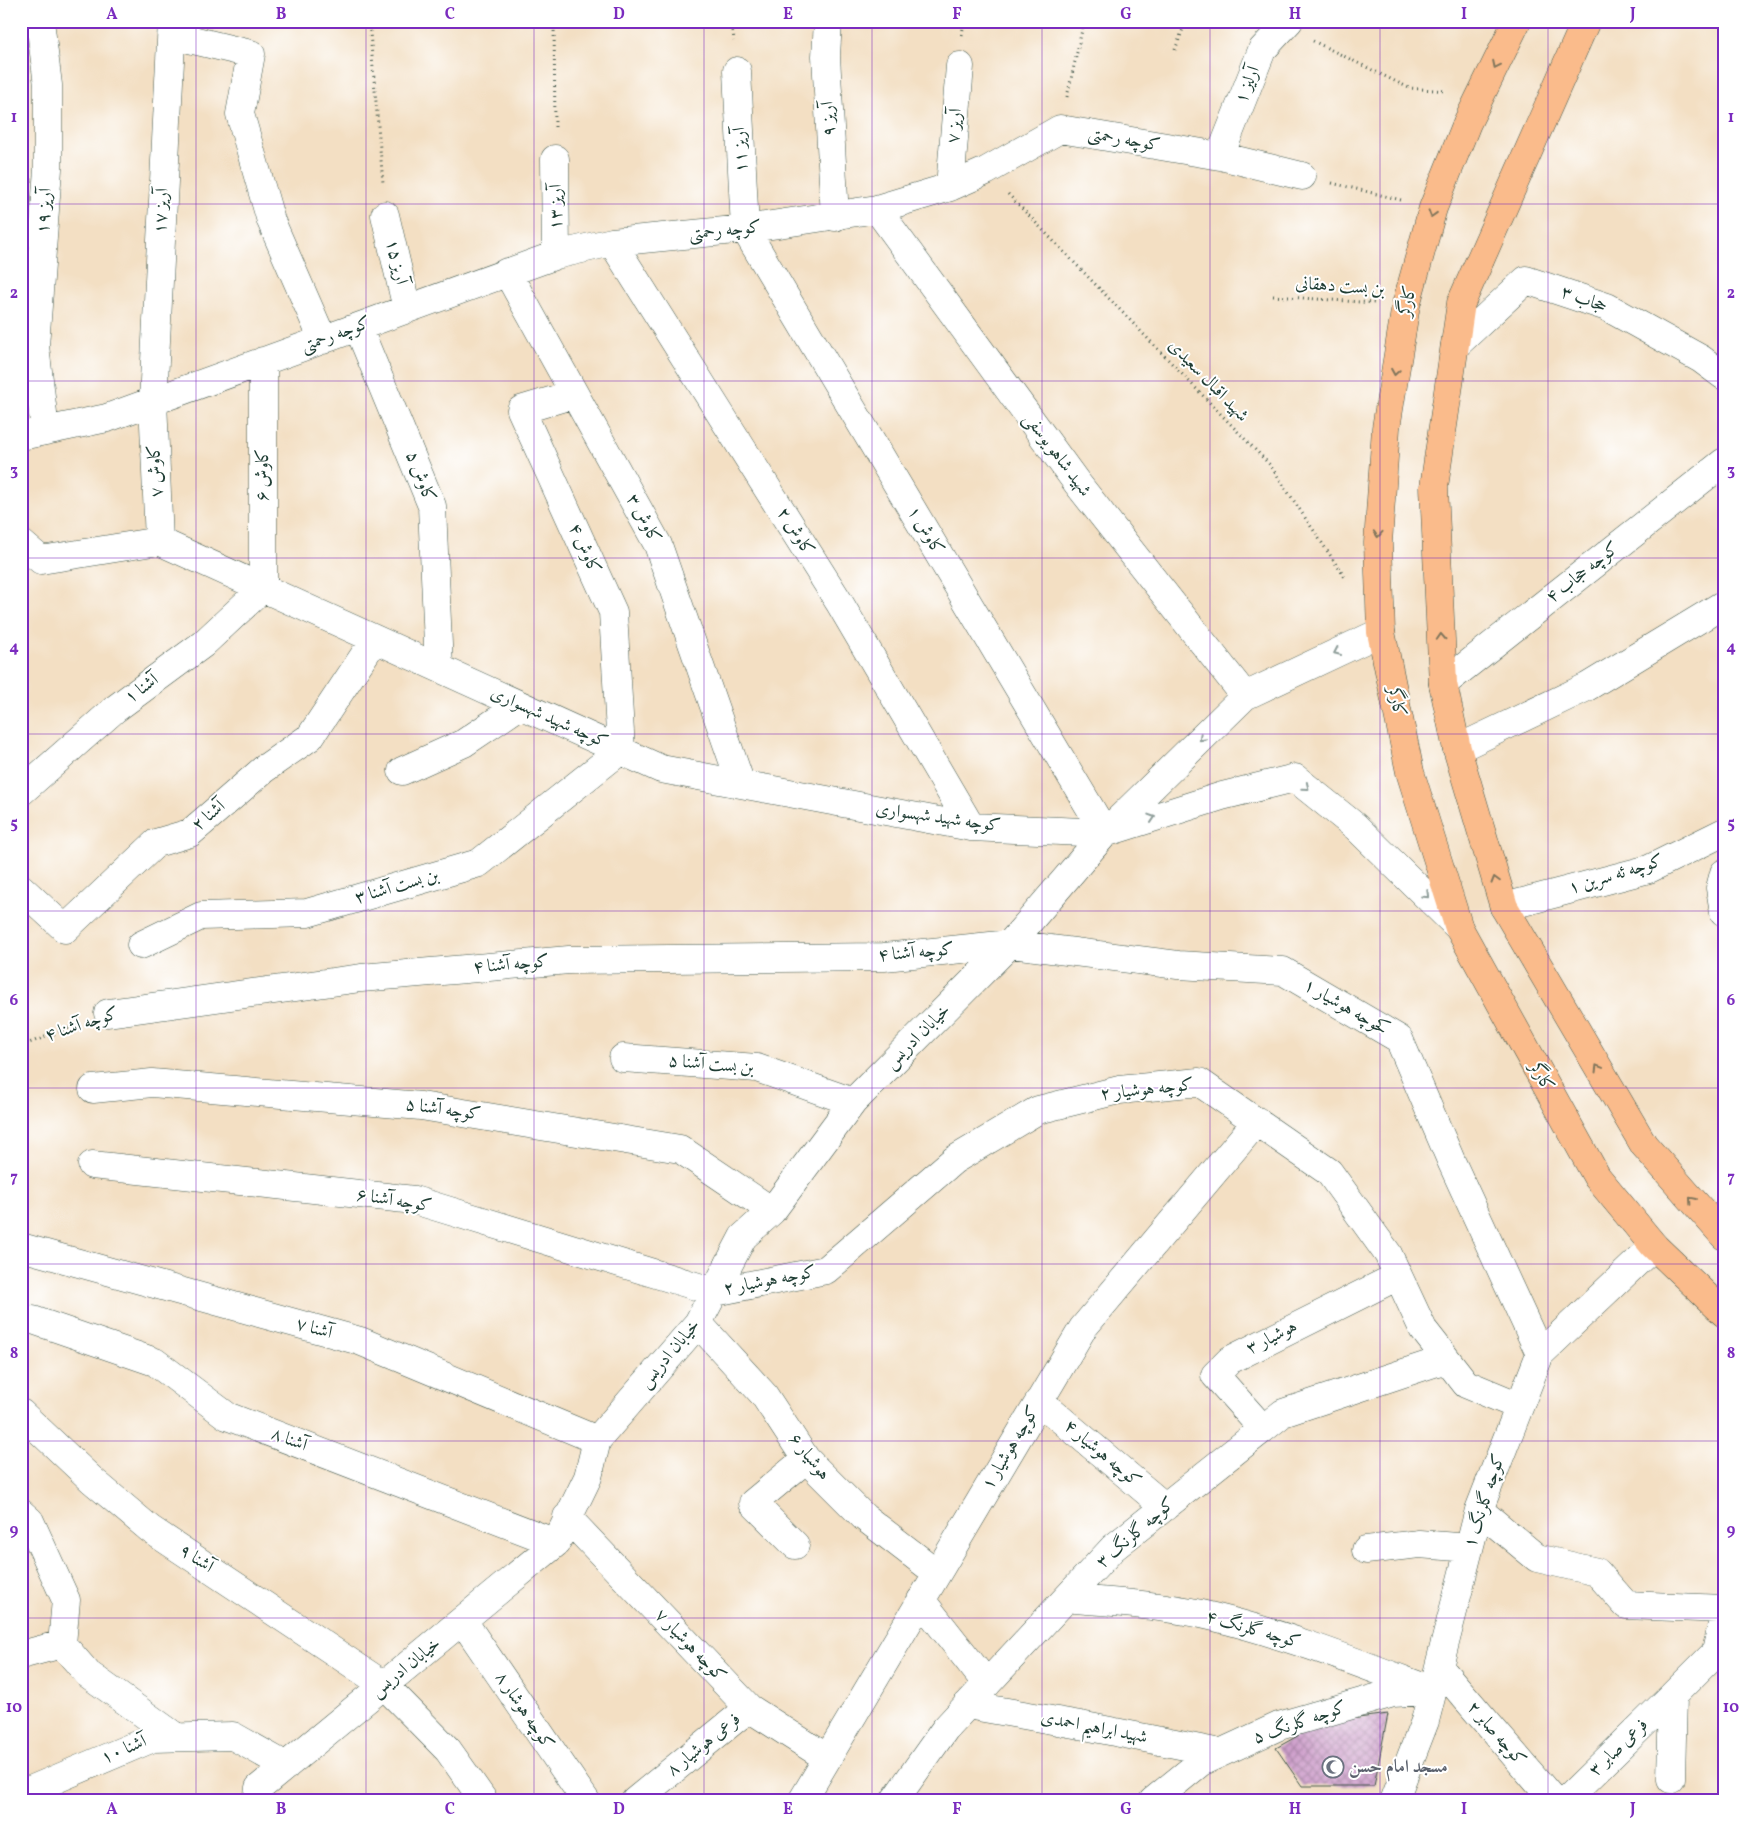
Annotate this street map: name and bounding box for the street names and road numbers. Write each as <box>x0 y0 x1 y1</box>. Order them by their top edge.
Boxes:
street label: آرلیز ۱ <box>1229 61 1268 107</box>
street label: آریز ۹ <box>815 99 842 137</box>
street label: آریز ۷ <box>941 105 969 145</box>
street label: کوچه رحمتی <box>1086 121 1162 159</box>
street label: آریز ۱۱ <box>727 124 755 174</box>
street label: آریز ۱۳ <box>544 182 569 230</box>
street label: آریز ‍۱۹ <box>31 185 59 235</box>
street label: آریز ۱۷ <box>148 185 176 235</box>
street label: کوچه رحمتی <box>687 215 763 247</box>
street label: آریز ۱۵ <box>379 237 414 289</box>
street label: بن بست دهقانی <box>1294 271 1386 303</box>
street label: حجاب ۳ <box>1557 280 1611 320</box>
street label: کارگر <box>1391 283 1424 321</box>
street label: کوچه رحمتی <box>298 311 374 359</box>
street label: شهید اقبال سعیدی <box>1162 334 1254 428</box>
street label: شهید شاهو یوسفی <box>1017 408 1097 502</box>
street label: کاوش ۷ <box>142 444 170 498</box>
street label: کاوش ۶ <box>251 448 276 502</box>
street label: کاوش ۵ <box>399 448 441 506</box>
street label: کاوش ۳ <box>619 490 667 548</box>
street label: کاوش ۱ <box>901 502 949 560</box>
street label: کاوش ۲ <box>770 503 820 561</box>
street label: کاوش ۴ <box>562 520 606 578</box>
street label: کوچه حجاب ۴ <box>1541 536 1625 610</box>
street label: آشنا ۱ <box>120 667 166 710</box>
street label: کوچه شهید شهسواری <box>486 681 612 755</box>
street label: کارگر <box>1380 682 1412 720</box>
street label: آشنا ۲ <box>187 793 233 837</box>
street label: کوچه شهید شهسواری <box>874 797 1002 839</box>
street label: کوچه ئه سرین ۱ <box>1566 849 1666 901</box>
street label: بن بست آشنا ۳ <box>352 863 442 911</box>
street label: کوچه آشنا ۴ <box>877 937 955 969</box>
street label: کوچه آشنا ۴ <box>472 949 550 981</box>
street label: کحوچه هوشیار ۱ <box>1298 973 1394 1043</box>
street label: خیابان ادریس <box>880 999 956 1075</box>
street label: کوچه آشنا ۴ <box>42 1001 122 1049</box>
street label: بن بست آشنا ۵ <box>667 1049 756 1081</box>
street label: کارگر <box>1522 1055 1560 1097</box>
street label: کوچه هوشیار ۲ <box>1099 1073 1195 1107</box>
street label: کوچه آشنا ۵ <box>404 1092 482 1128</box>
street label: کوچه آشنا ۶ <box>354 1183 434 1219</box>
street label: کوچه هوشیار ۲ <box>722 1260 818 1302</box>
street label: آشنا ۷ <box>293 1312 337 1347</box>
street label: خیابان ادریس <box>634 1314 706 1394</box>
street label: هوشیار ۳ <box>1242 1315 1302 1361</box>
street label: کوچه هوشیار ۱ <box>976 1401 1046 1495</box>
street label: کوچه هوشیار ۴ <box>1058 1414 1146 1494</box>
street label: آشنا ۸ <box>267 1422 313 1459</box>
street label: هوشیار ۶ <box>782 1428 836 1486</box>
street label: کوچه گلرنگ ۱ <box>1457 1450 1512 1551</box>
street label: کوچه گلرنگ ۳ <box>1090 1491 1181 1574</box>
street label: آشنا ۹ <box>174 1539 220 1581</box>
street label: کوچه هوشیار ۷ <box>648 1604 732 1688</box>
street label: کوچه گلرنگ ۴ <box>1203 1604 1304 1655</box>
street label: خیابان ادریس <box>366 1632 446 1704</box>
street label: کوچه هوشار ۸ <box>489 1667 559 1755</box>
street label: کوچه گلرنگ ۵ <box>1250 1694 1350 1751</box>
street label: کوچه صابر ۲ <box>1461 1696 1531 1772</box>
street label: شهید ابراهیم احمدی <box>1038 1705 1150 1755</box>
street label: فرعی هوشیار ۸ <box>662 1707 746 1783</box>
street label: فرعی صابر ۳ <box>1584 1713 1654 1783</box>
street label: آشنا ۱۰ <box>97 1728 153 1771</box>

